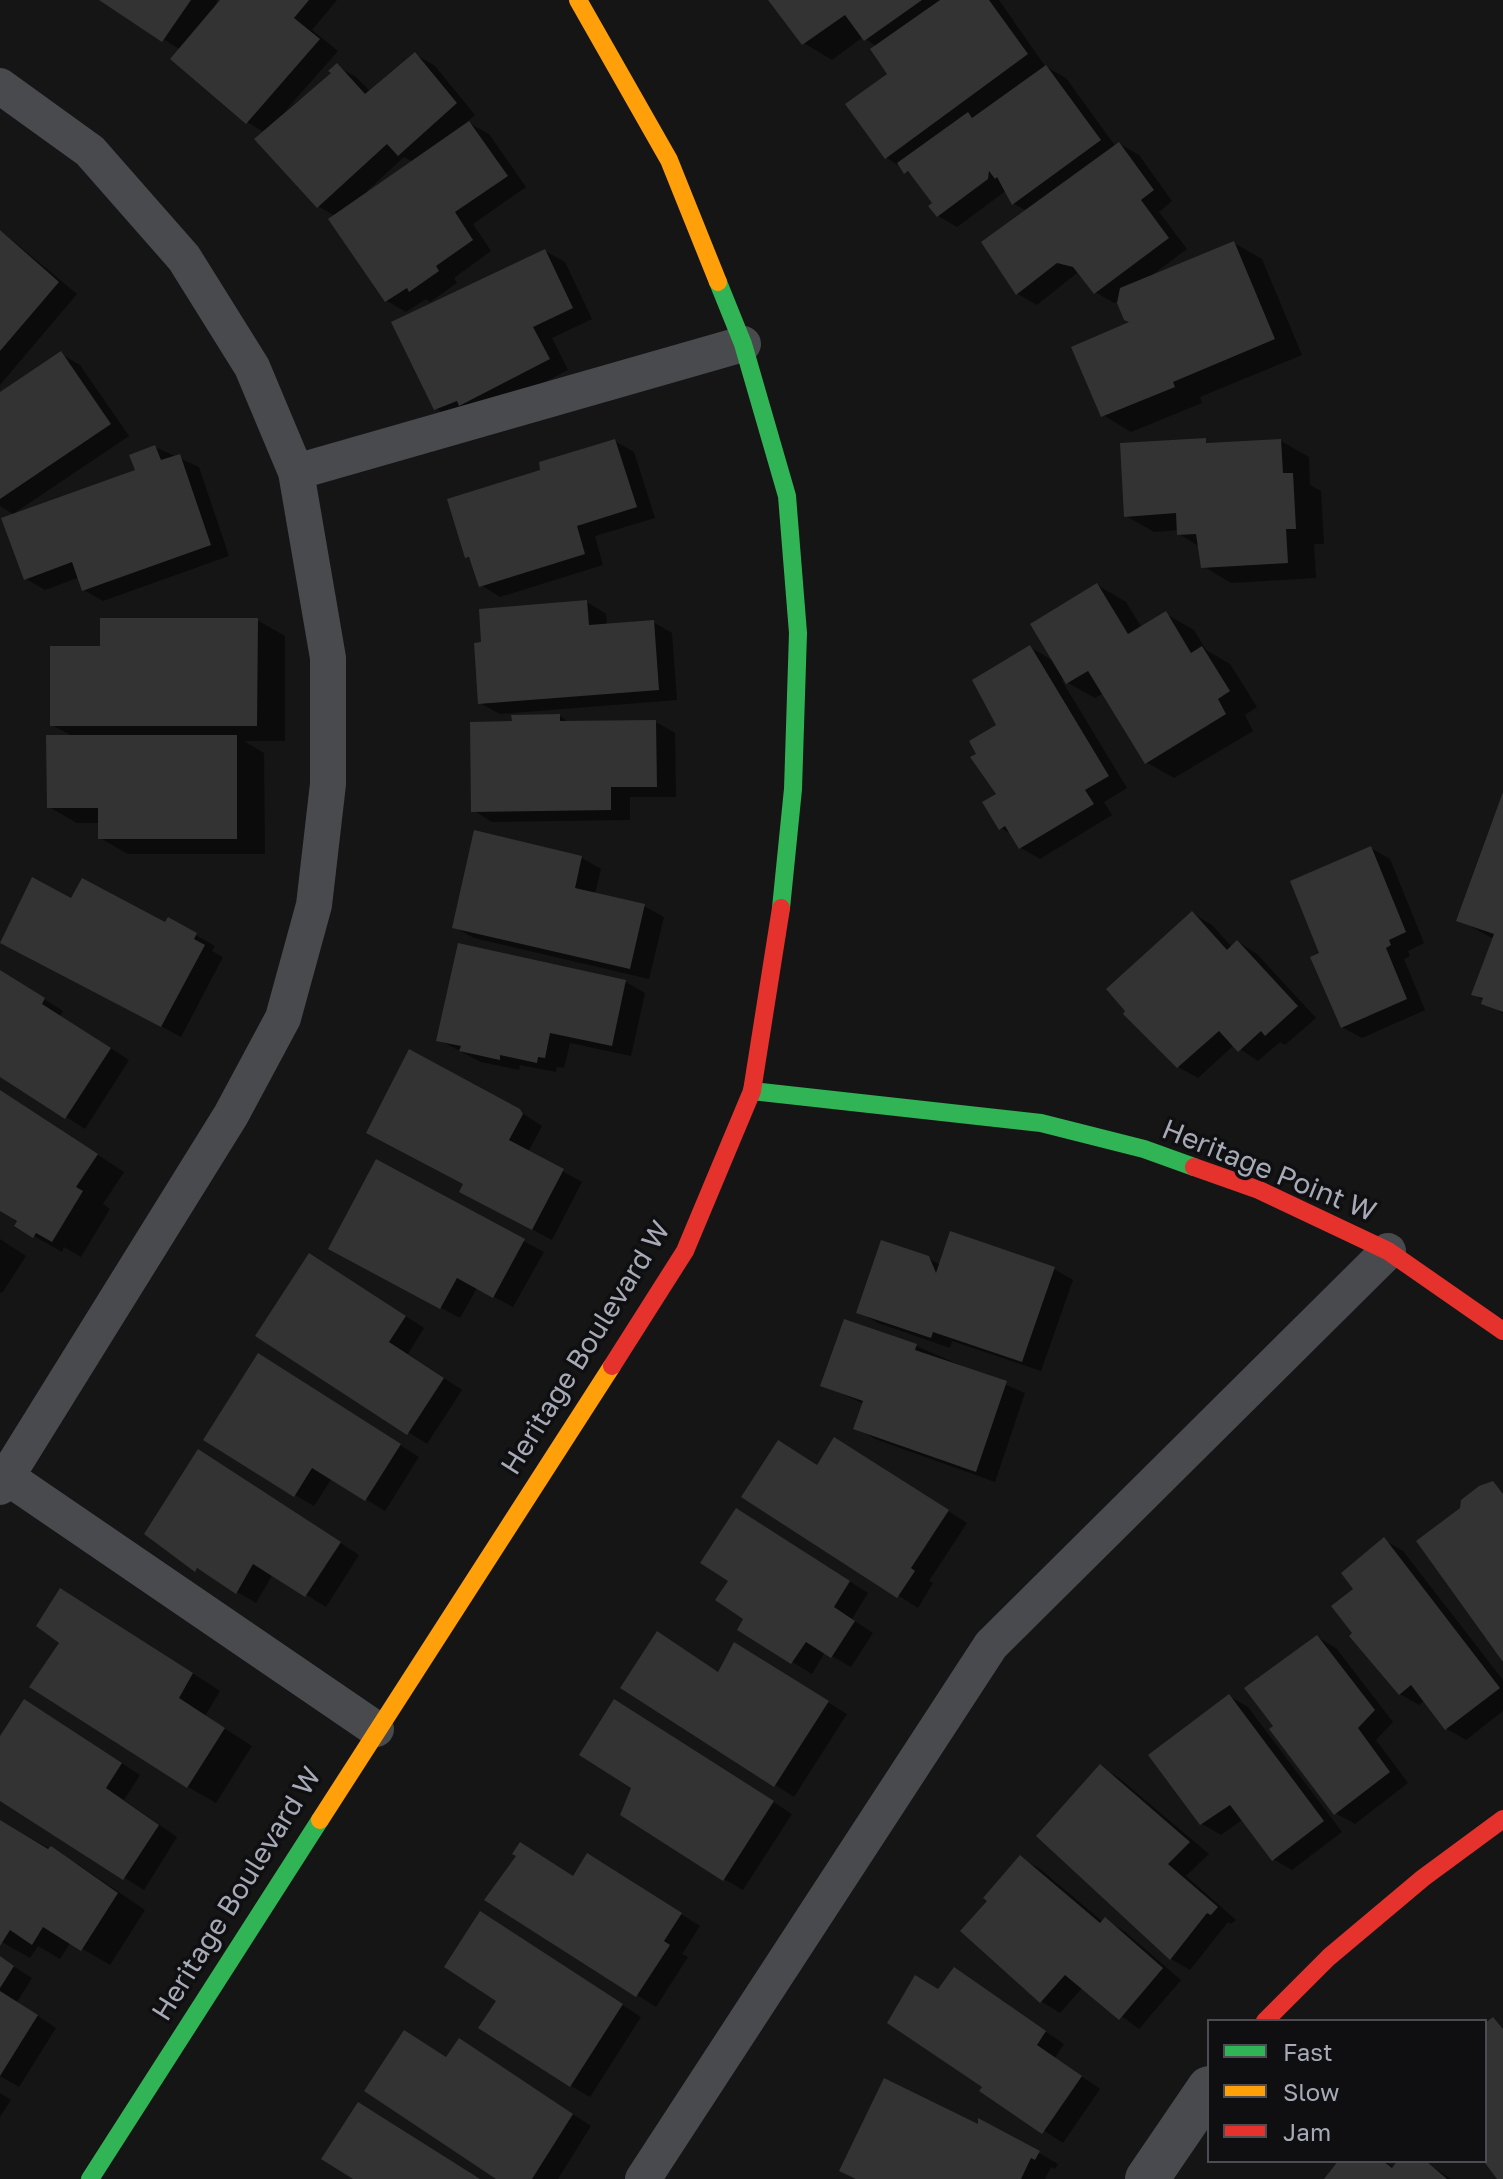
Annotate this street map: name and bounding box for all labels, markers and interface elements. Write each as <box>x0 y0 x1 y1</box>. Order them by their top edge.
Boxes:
street label: Heritage Point W <box>1157 1113 1381 1229</box>
street label: Heritage Boulevard W <box>494 1215 678 1481</box>
street label: Heritage Boulevard W <box>145 1761 329 2027</box>
legend <box>1207 2019 1487 2163</box>
text: Fast <box>1283 2037 1333 2066</box>
text: Slow <box>1283 2077 1339 2106</box>
text: Jam <box>1283 2117 1331 2146</box>

